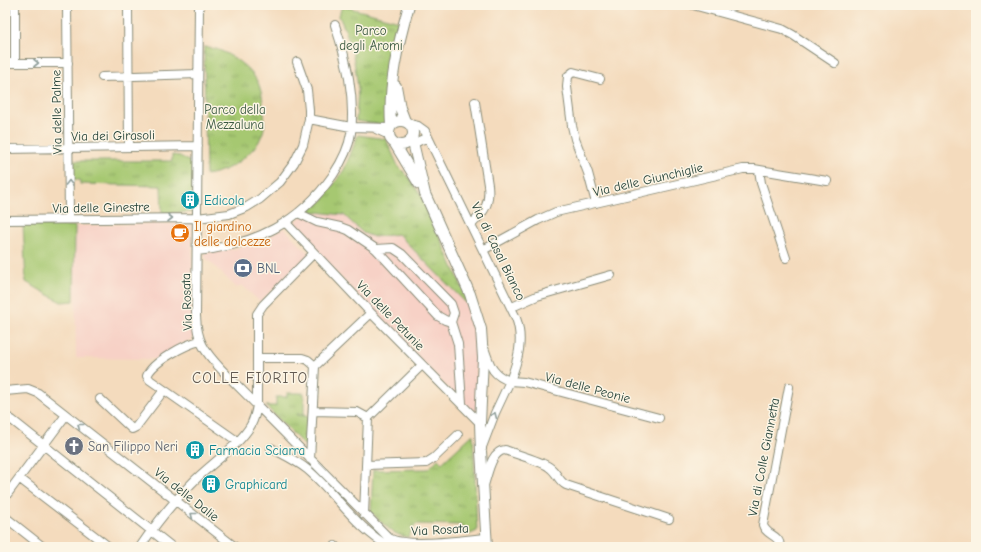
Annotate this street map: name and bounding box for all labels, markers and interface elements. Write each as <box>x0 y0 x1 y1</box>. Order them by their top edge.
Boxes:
park label: Parco degli Aromi <box>339 23 403 53</box>
one-way arrow <box>33 59 39 67</box>
street label: Via delle Palme <box>48 69 65 154</box>
park label: Parco della Mezzaluna <box>204 102 266 132</box>
street label: Via dei Girasoli <box>71 127 155 144</box>
street label: Via delle Giunchiglie <box>592 159 705 199</box>
one-way arrow <box>65 180 73 186</box>
building icon: Edicola <box>179 189 201 211</box>
place label: Edicola <box>204 193 244 208</box>
street label: Via delle Ginestre <box>52 199 150 216</box>
street label: Via di Casal Bianco <box>468 200 529 303</box>
one-way arrow <box>167 214 173 222</box>
place label: Il giardino delle dolcezze <box>194 219 271 249</box>
cafe icon: Il giardino delle dolcezze <box>169 222 191 244</box>
bank icon: BNL <box>232 257 254 279</box>
place label: BNL <box>257 261 281 276</box>
street label: Via Rosata <box>178 273 195 331</box>
street label: Via delle Petunie <box>354 277 428 354</box>
district label: COLLE FIORITO <box>192 369 308 387</box>
street label: Via delle Peonie <box>544 369 633 406</box>
street label: Via di Colle Giannetta <box>745 397 782 518</box>
one-way arrow <box>490 411 498 418</box>
one-way arrow <box>77 423 84 430</box>
church icon: San Filippo Neri <box>63 435 85 457</box>
place label: San Filippo Neri <box>88 439 178 454</box>
building icon: Farmacia Sciarra <box>184 439 206 461</box>
place label: Farmacia Sciarra <box>209 443 305 458</box>
street label: Via delle Dalie <box>151 464 222 525</box>
building icon: Graphicard <box>200 473 222 495</box>
place label: Graphicard <box>225 477 287 492</box>
one-way arrow <box>190 512 197 519</box>
street label: Via Rosata <box>411 521 469 538</box>

